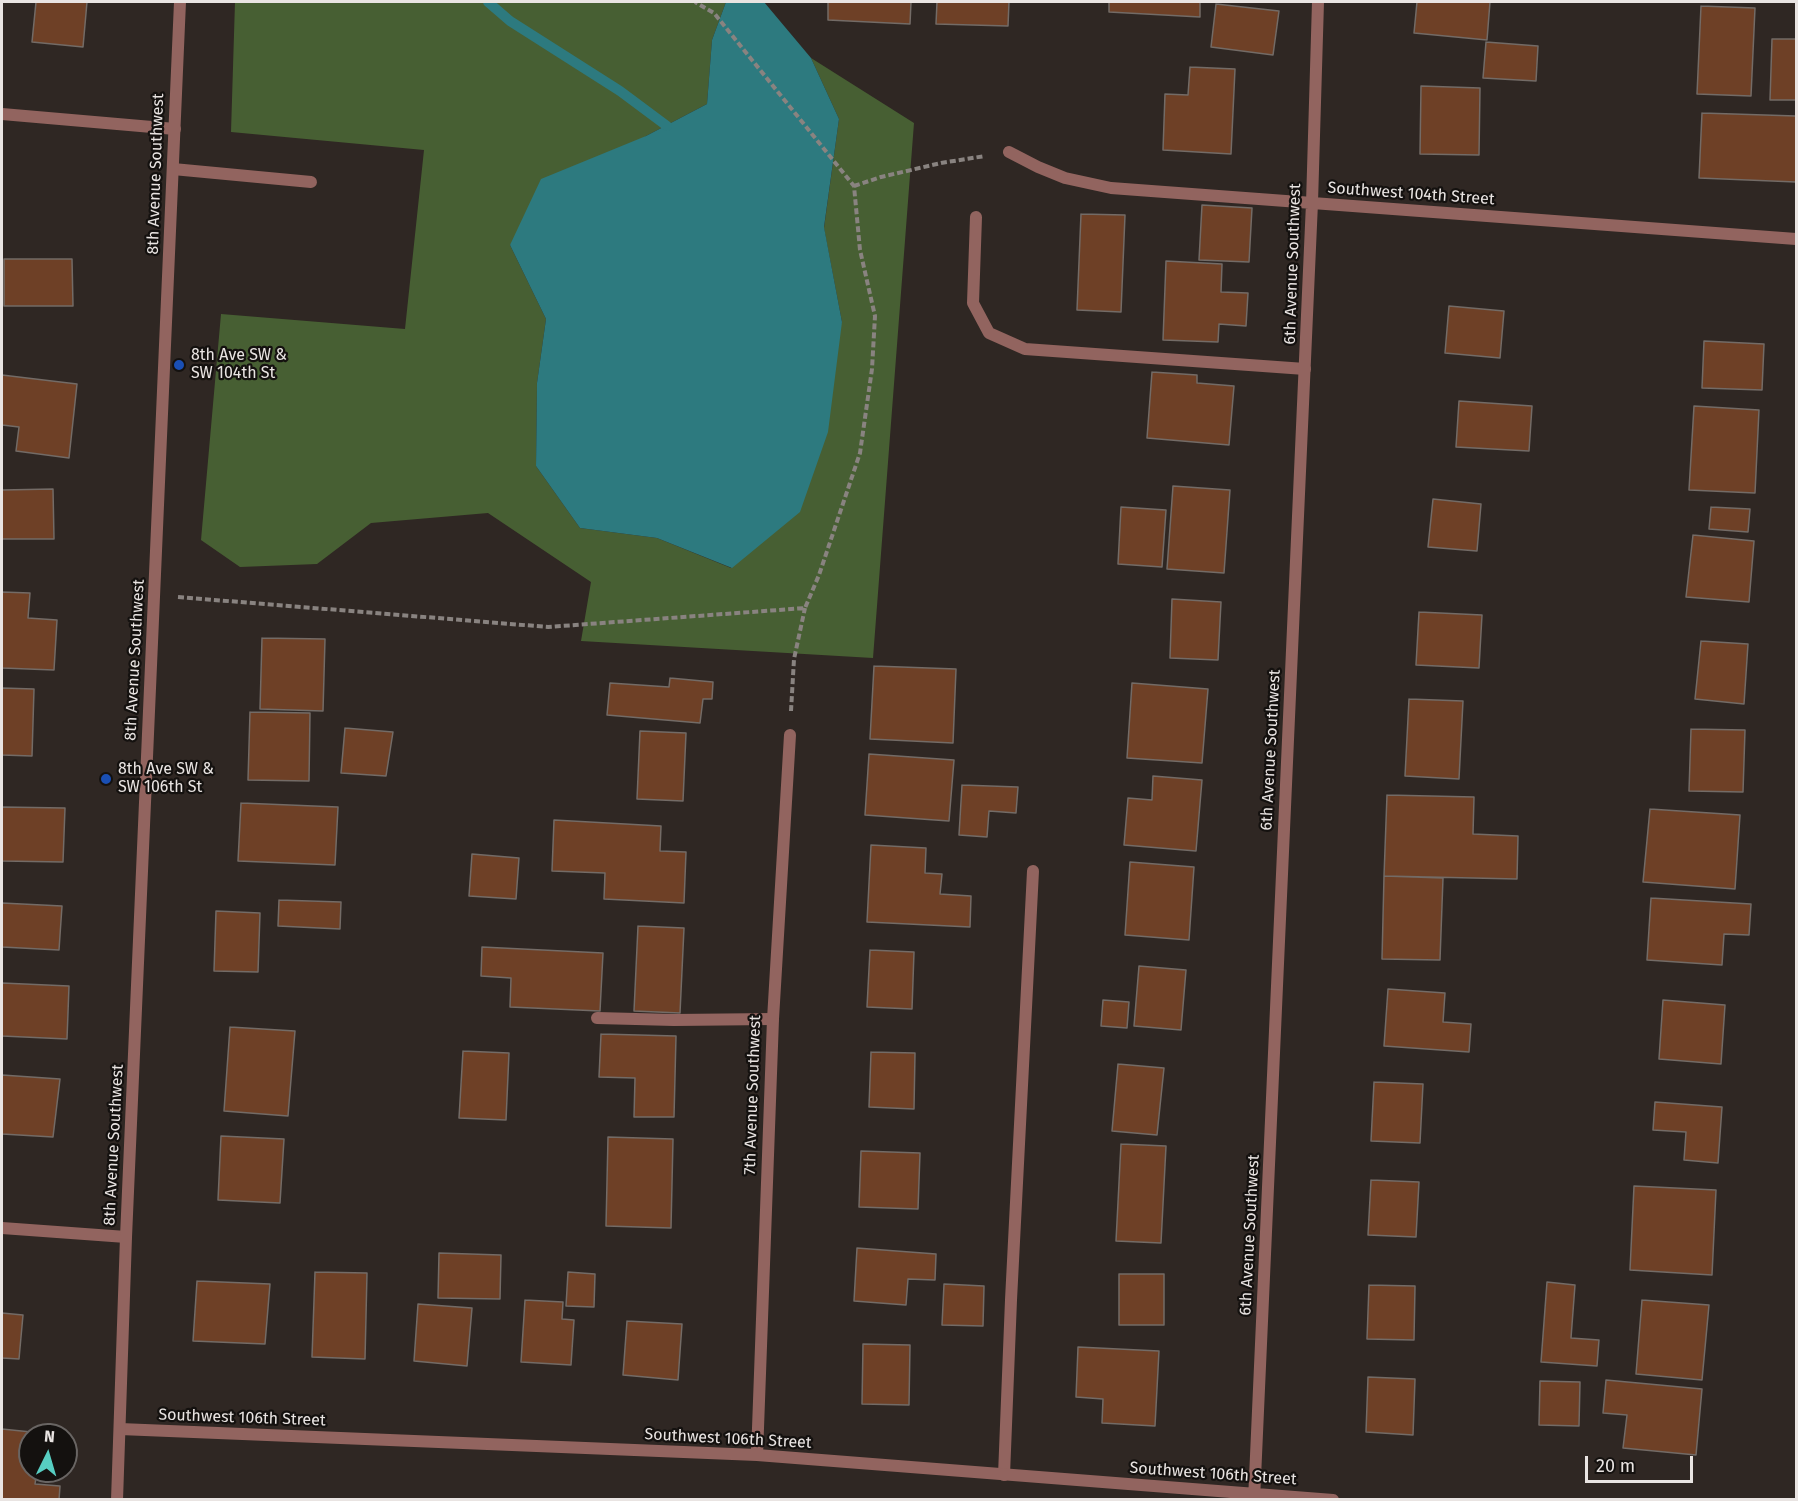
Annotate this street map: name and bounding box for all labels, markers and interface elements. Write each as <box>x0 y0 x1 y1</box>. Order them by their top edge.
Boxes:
street label: 8th Avenue Southwest <box>144 93 168 255</box>
street label: Southwest 104th Street <box>1327 179 1495 209</box>
street label: 6th Avenue Southwest <box>1281 183 1305 345</box>
place label: 8th Ave SW & SW 104th St <box>191 346 287 384</box>
marker: 8th Ave SW & SW 104th St <box>172 358 186 372</box>
street label: 8th Avenue Southwest <box>121 579 149 741</box>
street label: 6th Avenue Southwest <box>1257 669 1285 831</box>
place label: 8th Ave SW & SW 106th St <box>118 760 214 798</box>
marker: 8th Ave SW & SW 106th St <box>99 772 113 786</box>
street label: 7th Avenue Southwest <box>741 1015 765 1175</box>
street label: 8th Avenue Southwest <box>100 1064 128 1226</box>
street label: 6th Avenue Southwest <box>1236 1154 1264 1316</box>
street label: Southwest 106th Street <box>158 1405 326 1431</box>
north arrow <box>18 1423 78 1483</box>
street label: Southwest 106th Street <box>644 1425 812 1453</box>
text: N <box>43 1427 56 1446</box>
scale bar <box>1588 1444 1696 1482</box>
text: 20 m <box>1596 1455 1635 1477</box>
street label: Southwest 106th Street <box>1129 1459 1297 1489</box>

